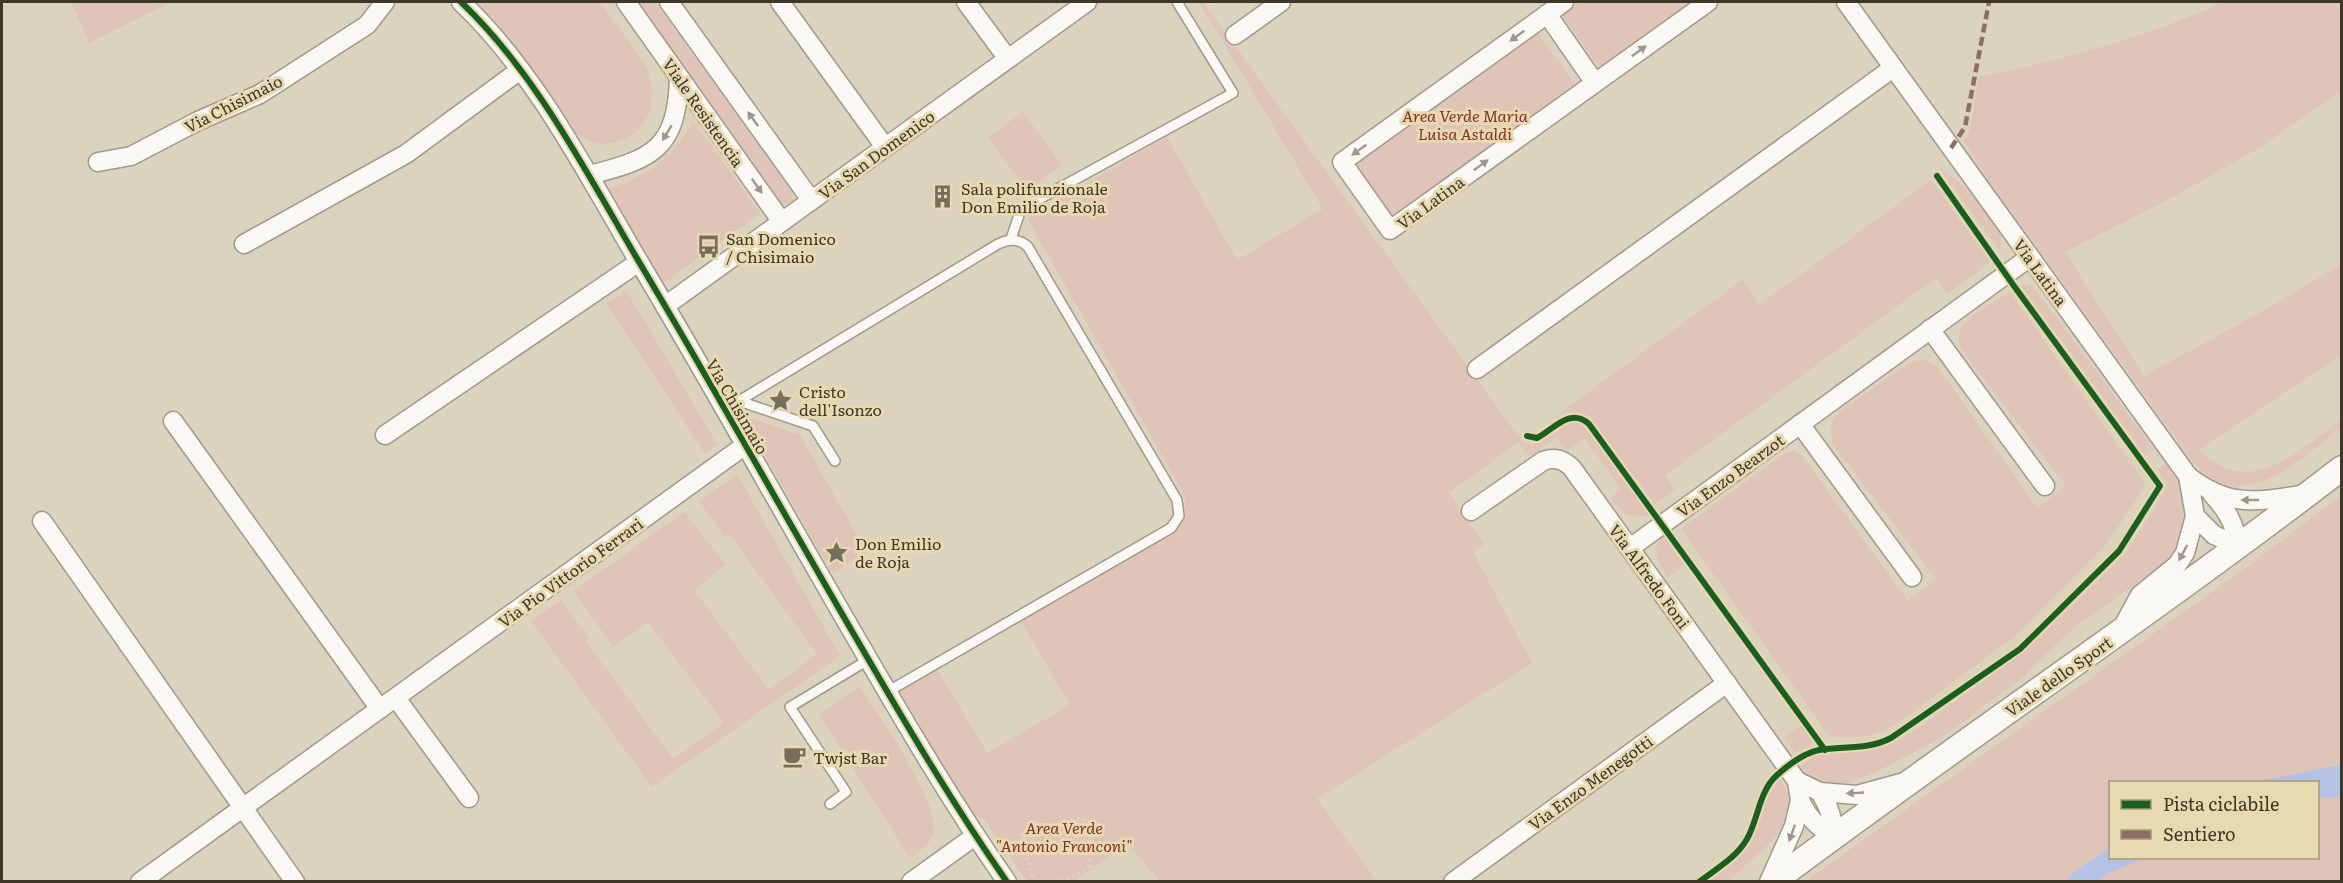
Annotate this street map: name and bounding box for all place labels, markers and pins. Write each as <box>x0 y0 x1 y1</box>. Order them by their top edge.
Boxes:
place label: Sala polifunzionale Don Emilio de Roja <box>961 176 1108 218</box>
building icon: Sala polifunzionale Don Emilio de Roja <box>930 184 956 210</box>
place label: San Domenico / Chisimaio <box>726 226 836 268</box>
bus stop icon: San Domenico / Chisimaio <box>695 234 721 260</box>
place label: Cristo dell'Isonzo <box>799 379 882 421</box>
place icon: Cristo dell'Isonzo <box>768 387 794 413</box>
place label: Don Emilio de Roja <box>855 531 941 573</box>
place icon: Don Emilio de Roja <box>824 539 850 565</box>
cafe icon: Twjst Bar <box>782 744 808 770</box>
place label: Twjst Bar <box>813 745 887 769</box>

